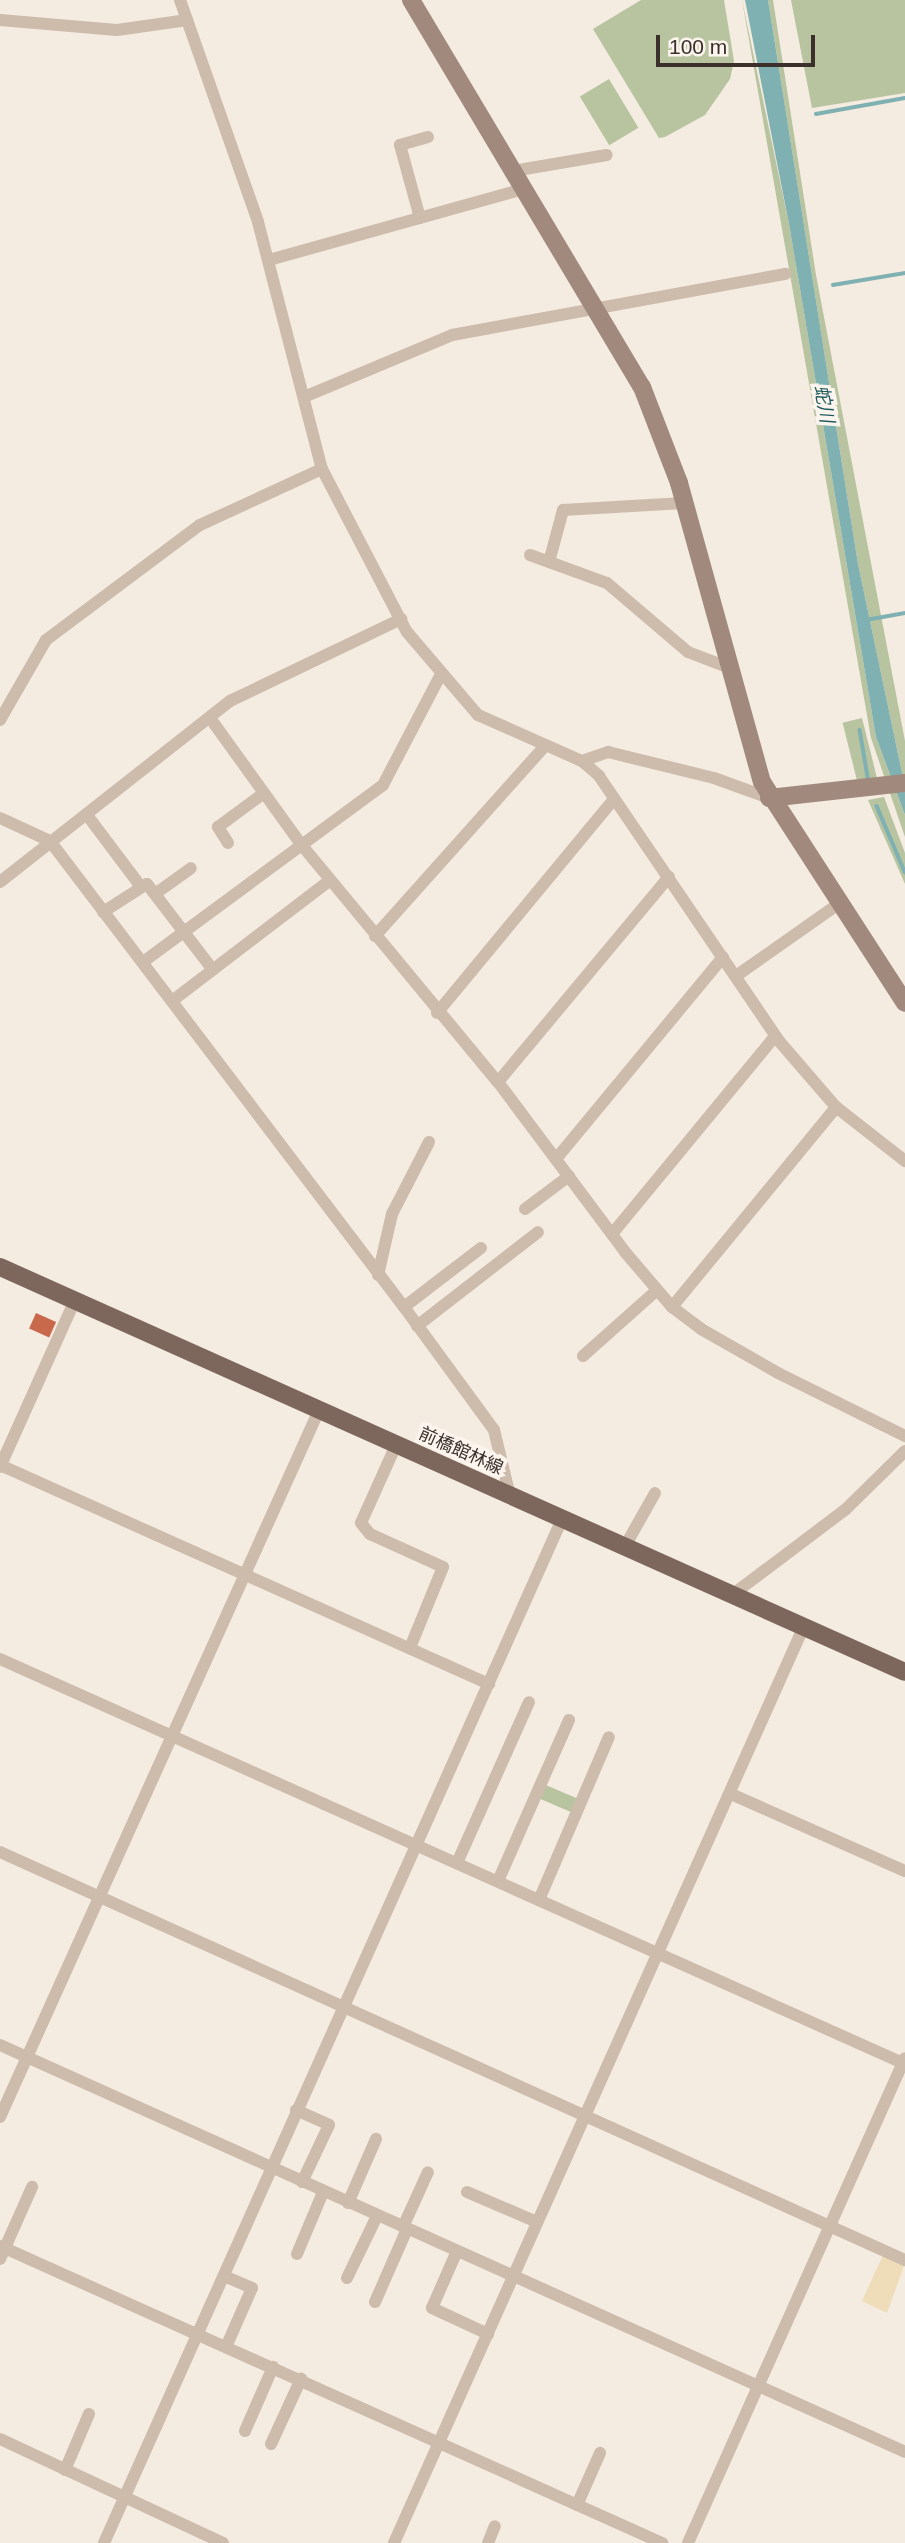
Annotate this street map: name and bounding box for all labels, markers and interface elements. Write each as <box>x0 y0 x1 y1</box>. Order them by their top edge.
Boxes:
scale bar <box>660 21 819 65</box>
text: 100 m <box>669 35 727 58</box>
water label: 蛇川 <box>809 383 839 425</box>
street label: 前橋館林線 <box>415 1423 507 1479</box>

